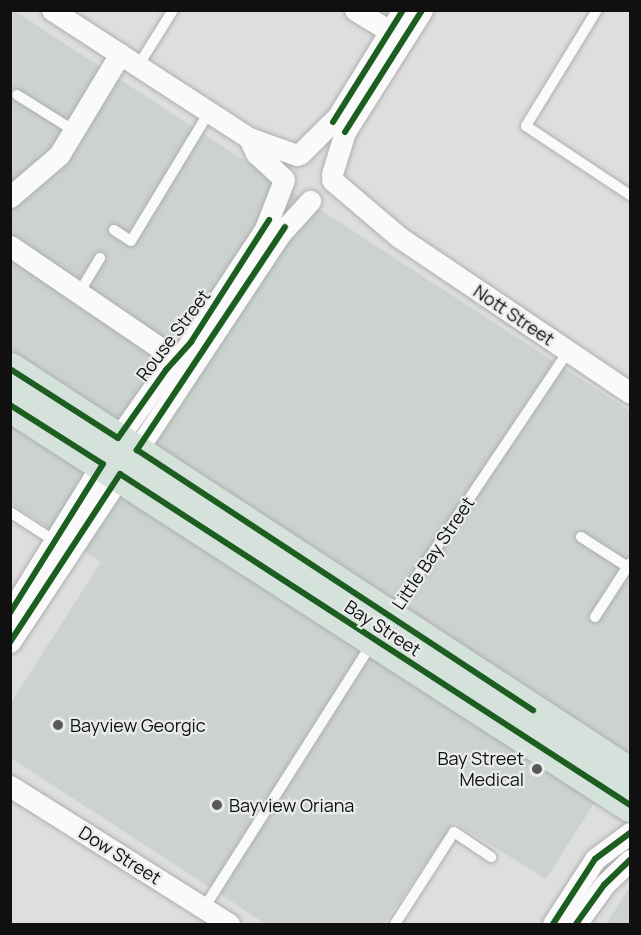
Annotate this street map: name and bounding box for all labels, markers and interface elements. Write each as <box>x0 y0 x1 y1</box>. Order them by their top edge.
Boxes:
street label: Nott Street <box>470 280 558 350</box>
street label: Rouse Street <box>132 285 214 385</box>
street label: Little Bay Street <box>387 492 479 614</box>
street label: Bay Street <box>341 595 425 661</box>
place label: Bayview Georgic <box>70 714 206 736</box>
marker: Bayview Georgic <box>51 718 65 732</box>
place label: Bay Street Medical <box>438 748 524 790</box>
marker: Bay Street Medical <box>528 760 546 778</box>
place label: Bayview Oriana <box>229 794 354 816</box>
marker: Bayview Oriana <box>210 798 224 812</box>
street label: Dow Street <box>75 821 165 889</box>

